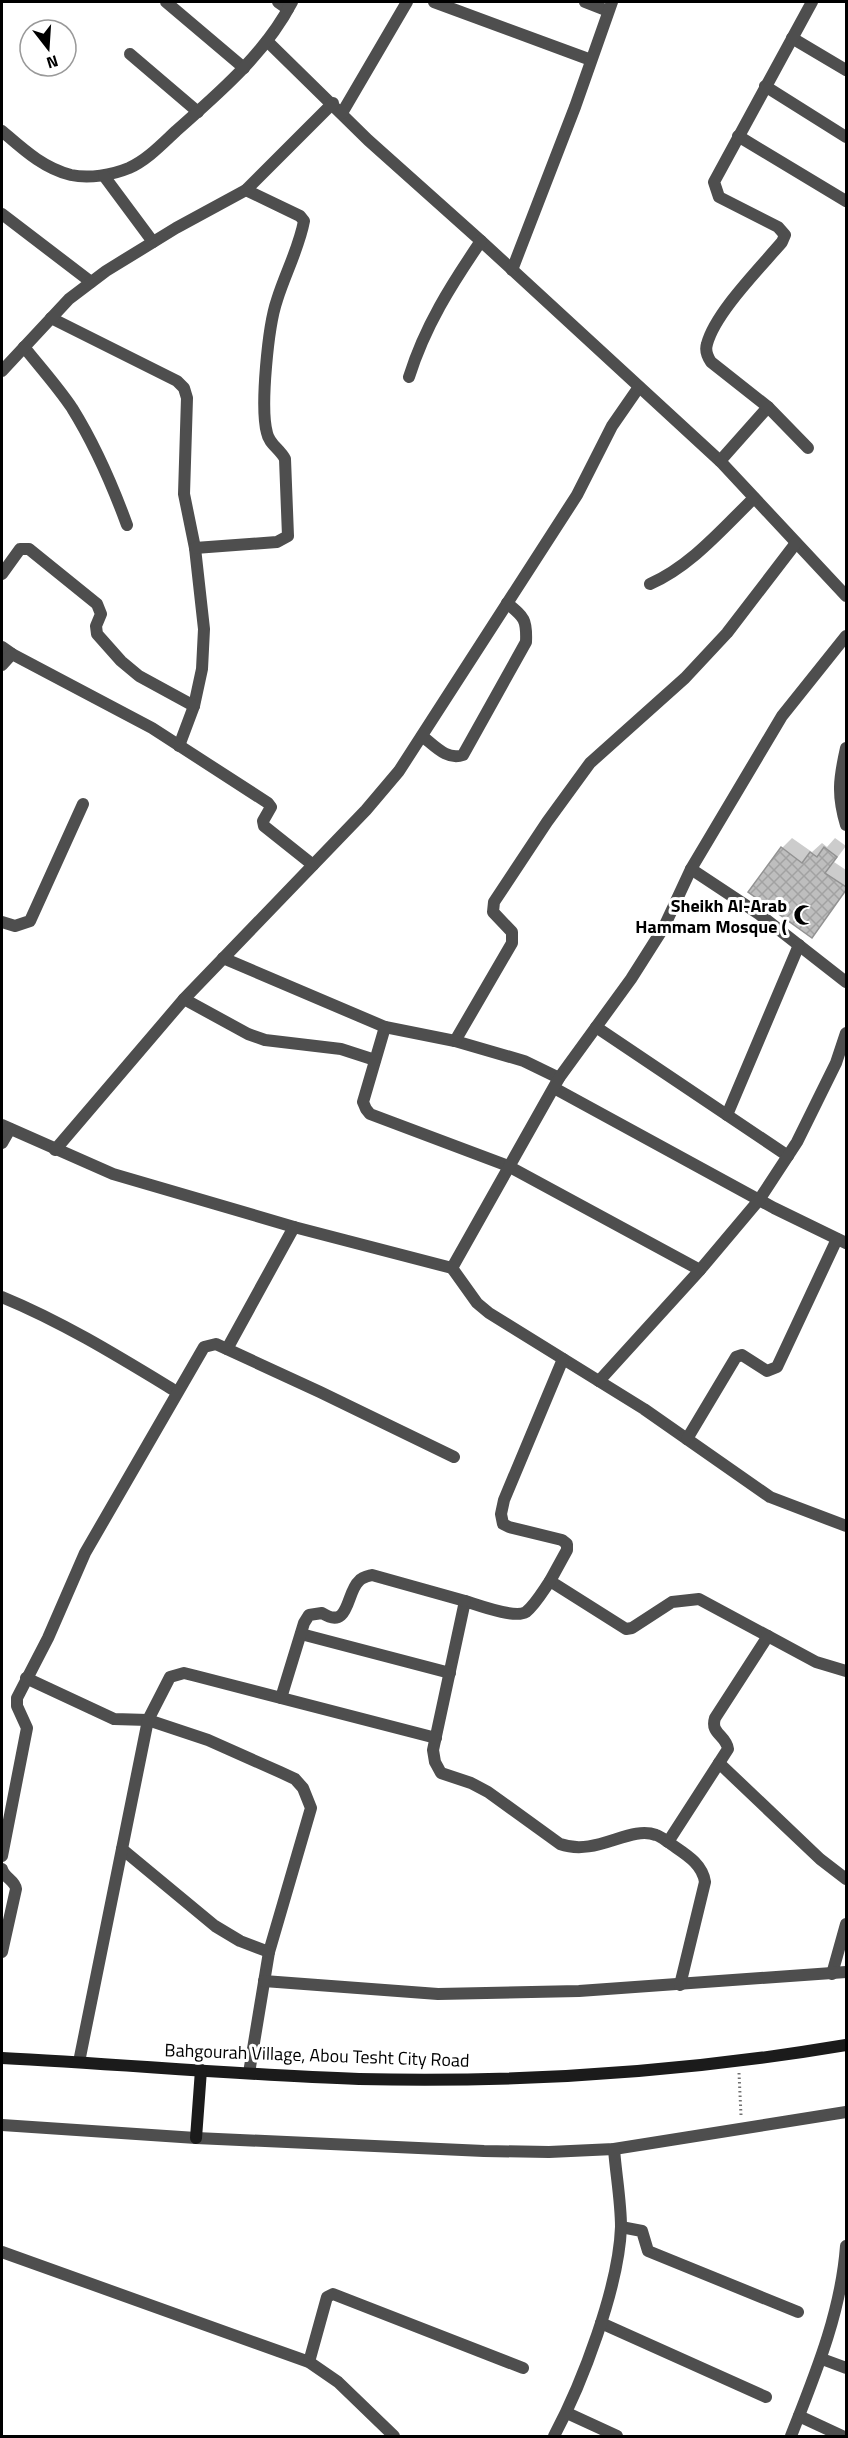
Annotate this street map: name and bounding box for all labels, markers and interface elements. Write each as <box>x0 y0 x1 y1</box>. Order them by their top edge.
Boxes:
north arrow <box>18 18 78 78</box>
text: N <box>44 49 61 75</box>
place label: Sheikh Al-Arab Hammam Mosque ( <box>635 892 787 940</box>
mosque icon: Sheikh Al-Arab Hammam Mosque ( <box>792 903 816 927</box>
street label: Bahgourah Village, Abou Tesht City Road <box>164 2036 470 2074</box>

